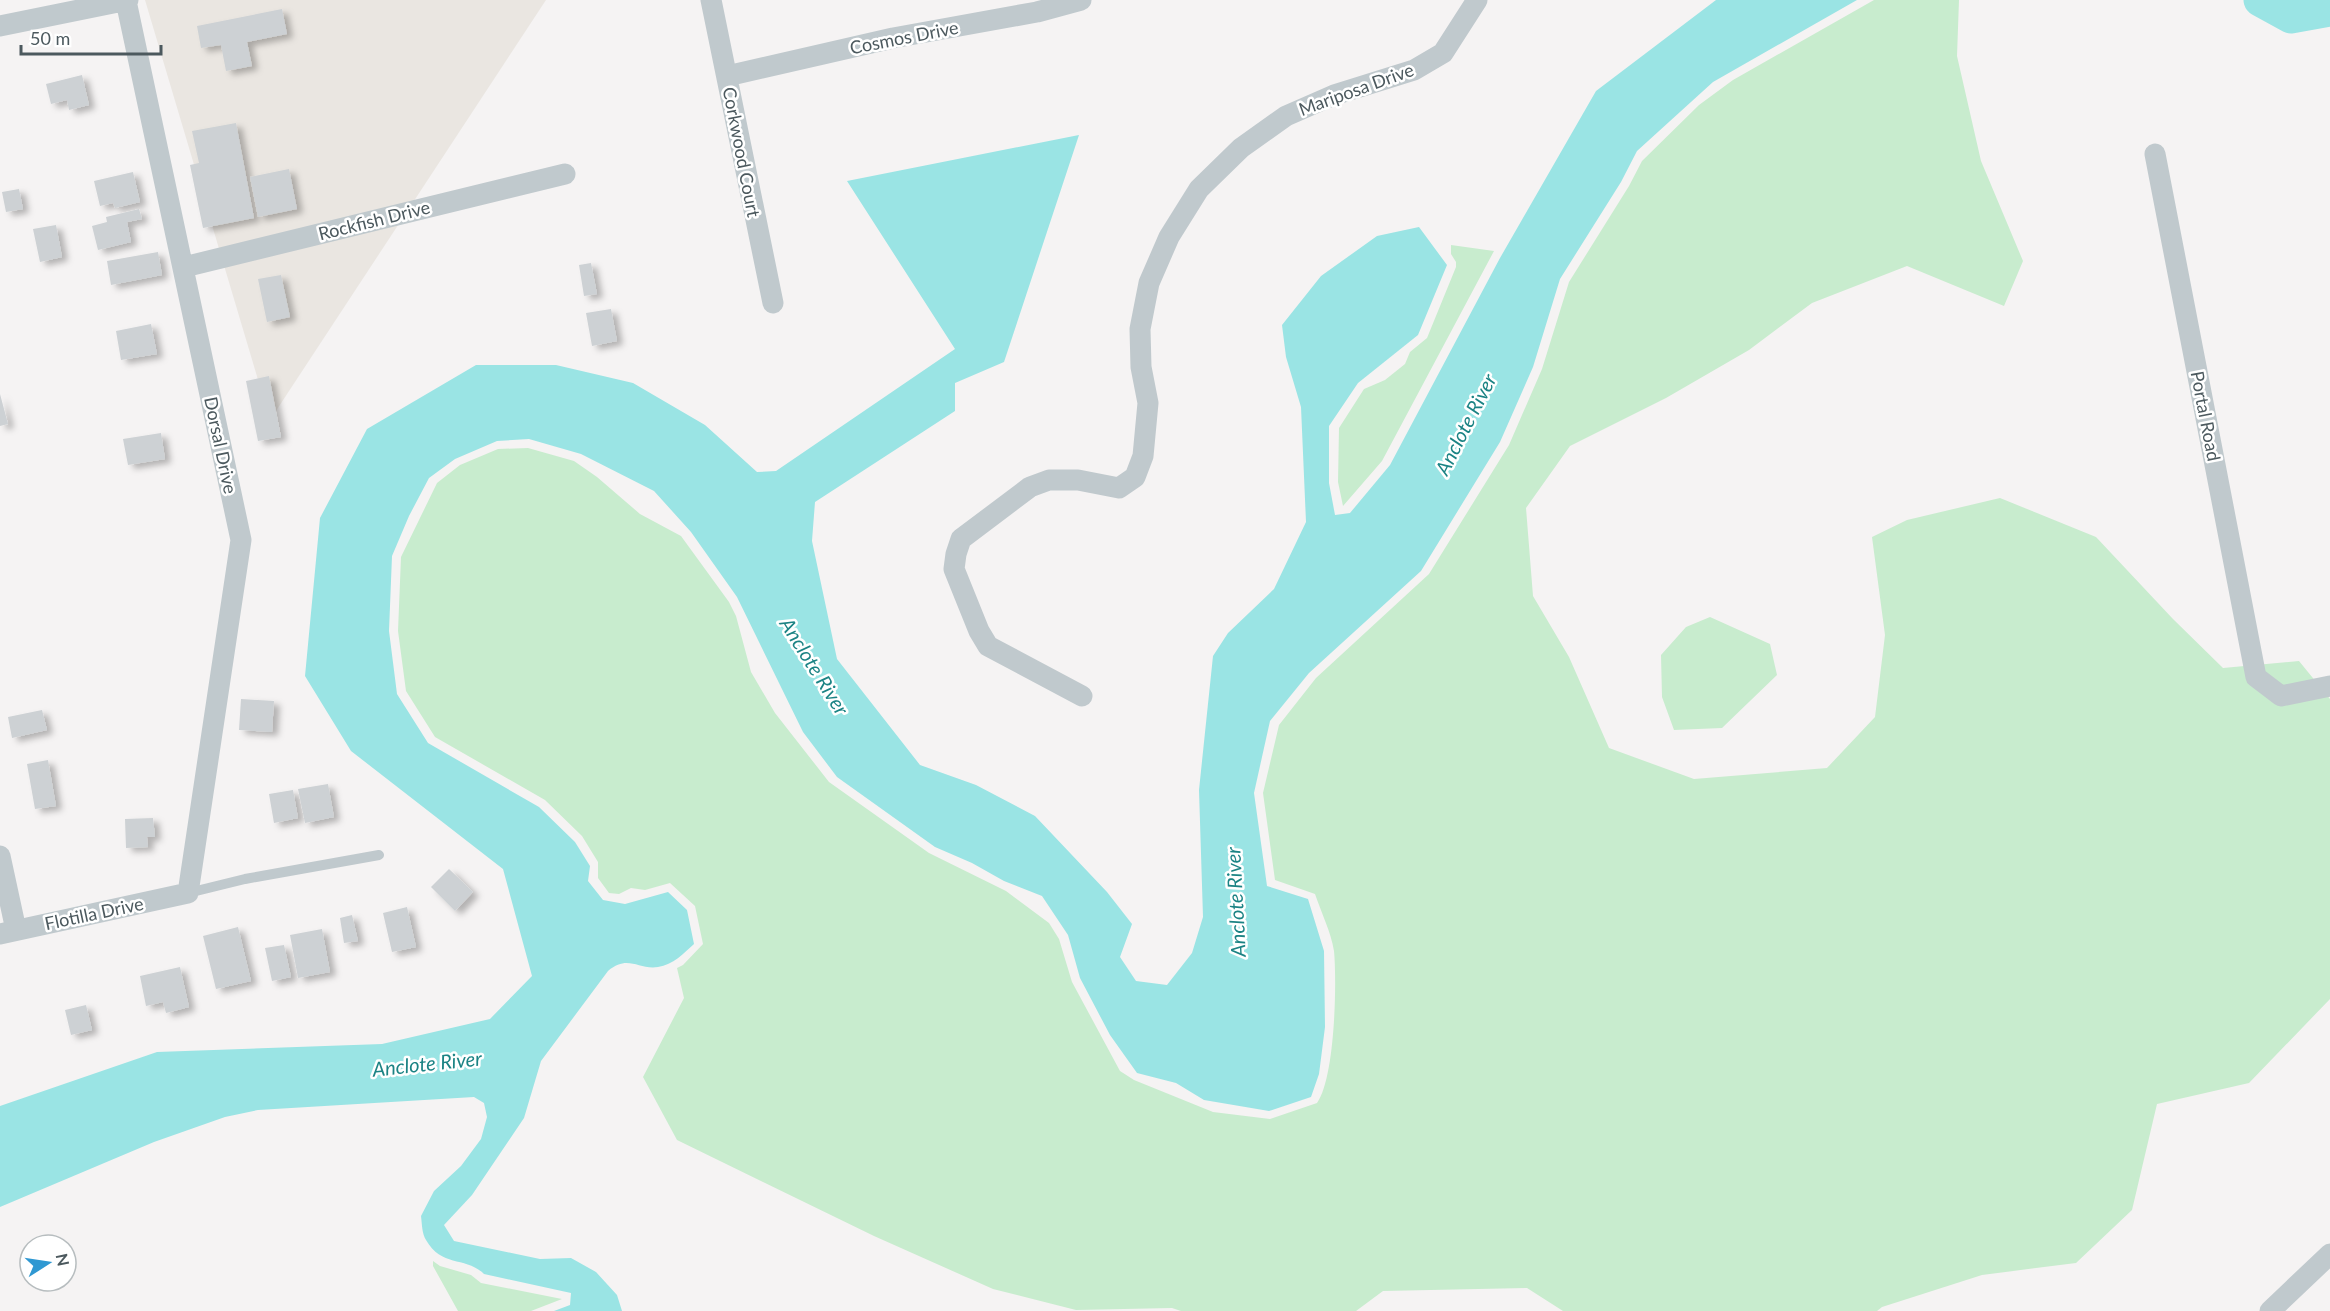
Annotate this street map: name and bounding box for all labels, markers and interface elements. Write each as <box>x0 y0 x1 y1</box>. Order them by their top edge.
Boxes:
street label: Cosmos Drive <box>848 16 960 58</box>
scale bar <box>21 18 160 56</box>
text: 50 m <box>30 27 70 49</box>
street label: Mariposa Drive <box>1295 58 1417 120</box>
street label: Corkwood Court <box>719 85 765 219</box>
street label: Rockfish Drive <box>316 195 432 245</box>
water label: Anclote River <box>1429 369 1501 479</box>
street label: Portal Road <box>2186 369 2226 463</box>
street label: Dorsal Drive <box>200 394 242 496</box>
water label: Anclote River <box>775 612 855 720</box>
water label: Anclote River <box>1220 845 1250 959</box>
street label: Flotilla Drive <box>43 892 145 934</box>
water label: Anclote River <box>370 1045 484 1081</box>
north arrow <box>18 1233 78 1293</box>
text: N <box>53 1252 74 1268</box>

